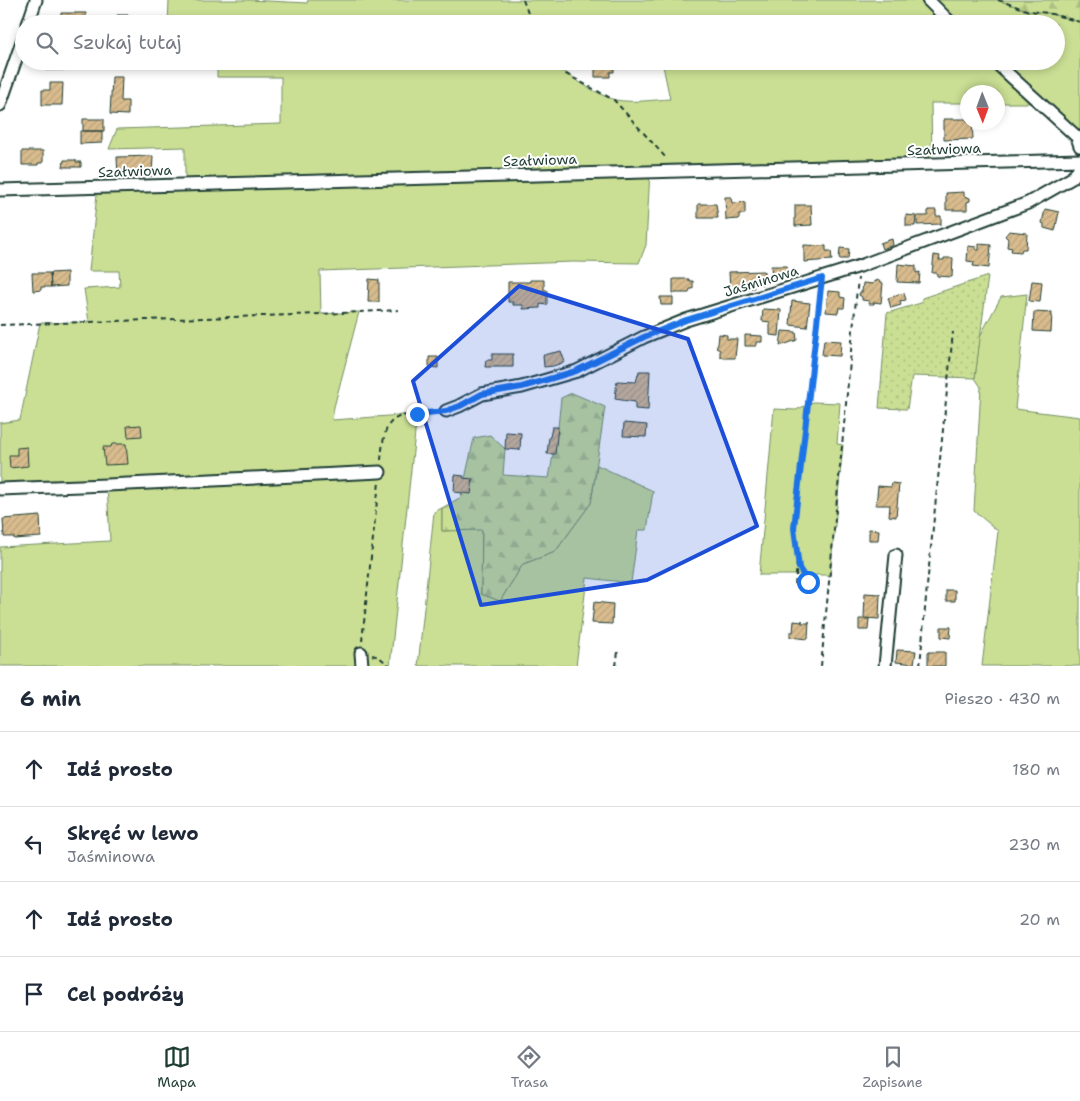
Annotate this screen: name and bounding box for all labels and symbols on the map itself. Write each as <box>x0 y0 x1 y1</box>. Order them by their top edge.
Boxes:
north arrow <box>960 85 1005 130</box>
street label: Szałwiowa <box>907 139 982 159</box>
street label: Szałwiowa <box>503 150 578 170</box>
street label: Szałwiowa <box>98 161 173 181</box>
street label: Jaśminowa <box>722 261 801 301</box>
route end <box>406 403 429 426</box>
route start <box>797 571 820 594</box>

